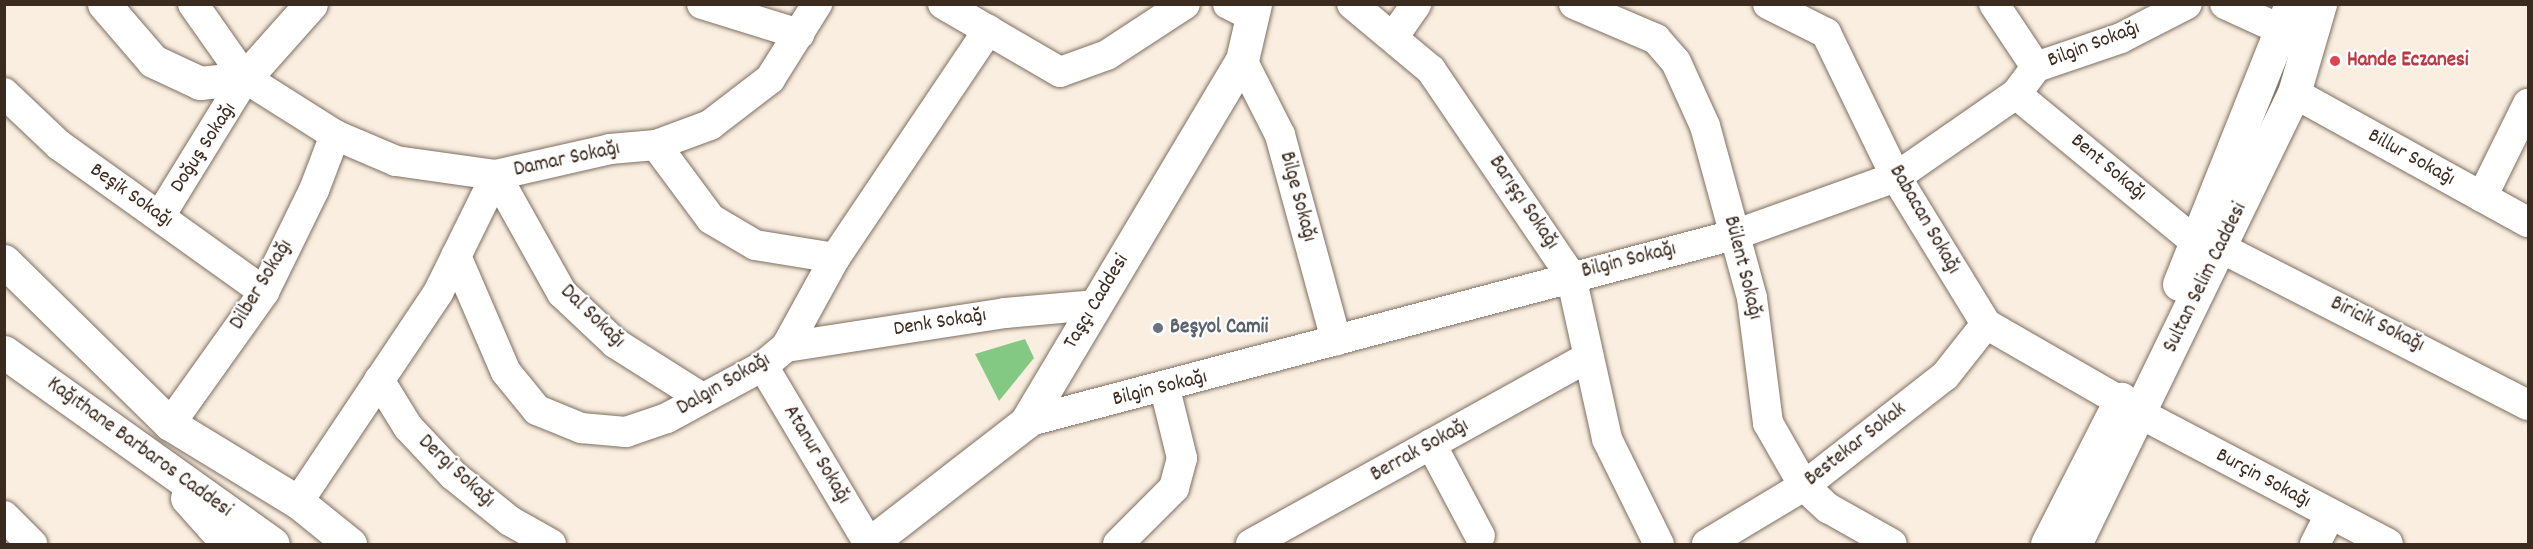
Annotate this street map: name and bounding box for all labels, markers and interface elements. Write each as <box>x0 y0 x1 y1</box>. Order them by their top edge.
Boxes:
street label: Bilgin Sokağı <box>2044 16 2144 74</box>
place label: Hande Eczanesi <box>2347 48 2469 74</box>
marker: Hande Eczanesi <box>2328 54 2342 68</box>
street label: Doğuş Sokağı <box>166 98 242 198</box>
street label: Billur Sokağı <box>2363 124 2459 192</box>
street label: Bent Sokağı <box>2065 129 2151 207</box>
street label: Damar Sokağı <box>512 136 622 184</box>
street label: Bilge Sokağı <box>1273 149 1321 245</box>
street label: Barışçı Sokağı <box>1482 151 1564 255</box>
street label: Beşik Sokağı <box>85 158 177 234</box>
street label: Babacan Sokağı <box>1883 161 1965 279</box>
street label: Sultan Selim Caddesi <box>2159 199 2253 357</box>
street label: Bülent Sokağı <box>1717 214 1767 322</box>
street label: Dilber Sokağı <box>225 235 299 335</box>
street label: Bilgin Sokağı <box>1579 237 1679 285</box>
street label: Taşçı Caddesi <box>1059 250 1135 354</box>
street label: Dal Sokağı <box>554 280 630 354</box>
street label: Biricik Sokağı <box>2326 291 2428 359</box>
street label: Denk Sokağı <box>892 303 988 343</box>
place label: Beşyol Camii <box>1170 315 1268 341</box>
marker: Beşyol Camii <box>1151 321 1165 335</box>
street label: Dalgın Sokağı <box>673 348 775 422</box>
street label: Bilgin Sokağı <box>1110 365 1210 413</box>
street label: Kağıthane Barbaros Caddesi <box>41 372 237 524</box>
street label: Bestekar Sokak <box>1800 398 1912 492</box>
street label: Atanur Sokağı <box>777 401 855 509</box>
street label: Berrak Sokağı <box>1367 414 1473 488</box>
street label: Dergi Sokağı <box>412 430 500 514</box>
street label: Burçin Sokağı <box>2211 444 2315 514</box>

